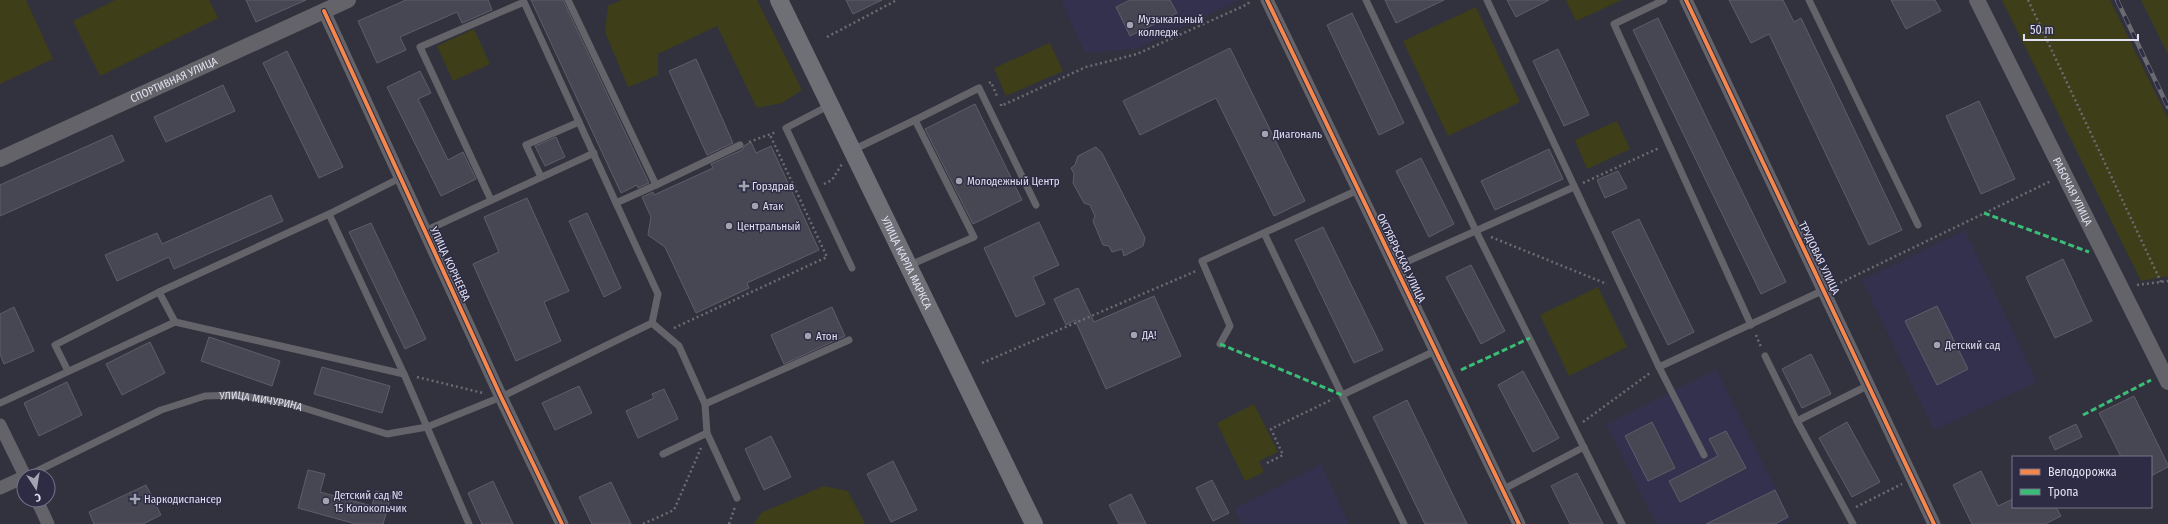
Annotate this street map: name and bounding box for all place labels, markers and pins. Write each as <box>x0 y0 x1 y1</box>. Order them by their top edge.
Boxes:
place label: Музыкальный колледж <box>1138 13 1203 39</box>
marker: Музыкальный колледж <box>1125 20 1135 30</box>
place label: Диагональ <box>1272 128 1322 141</box>
marker: Диагональ <box>1260 129 1270 139</box>
place label: Молодежный Центр <box>967 175 1060 188</box>
marker: Молодежный Центр <box>954 176 964 186</box>
place label: Горздрав <box>752 180 794 193</box>
marker: Горздрав <box>739 181 749 191</box>
place label: Атак <box>763 200 784 213</box>
marker: Атак <box>750 201 760 211</box>
place label: Центральный <box>737 220 800 233</box>
marker: Центральный <box>724 221 734 231</box>
place label: ДА! <box>1141 329 1156 342</box>
place label: Атон <box>816 330 838 343</box>
marker: ДА! <box>1129 330 1139 340</box>
marker: Атон <box>803 331 813 341</box>
place label: Детский сад <box>1944 339 2001 352</box>
marker: Детский сад <box>1932 340 1942 350</box>
place label: Детский сад № 15 Колокольчик <box>333 489 407 515</box>
marker: Наркодиспансер <box>129 493 141 505</box>
place label: Наркодиспансер <box>144 493 222 506</box>
marker: Детский сад № 15 Колокольчик <box>321 496 331 506</box>

